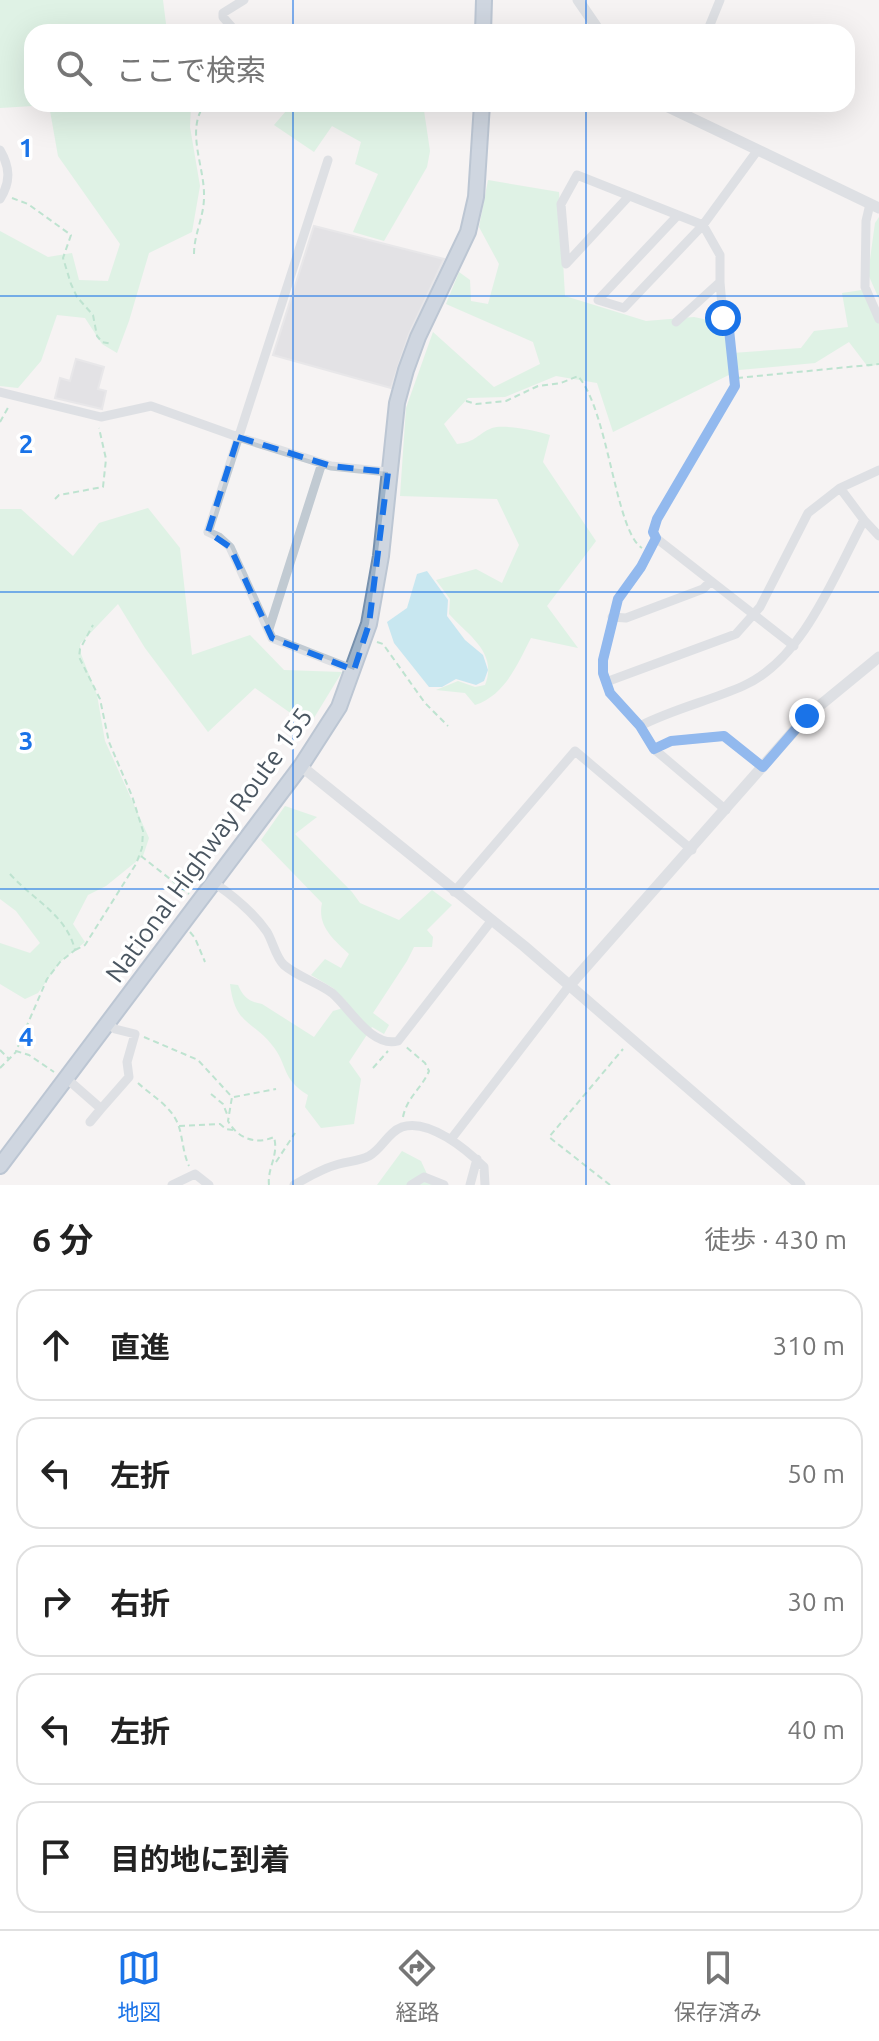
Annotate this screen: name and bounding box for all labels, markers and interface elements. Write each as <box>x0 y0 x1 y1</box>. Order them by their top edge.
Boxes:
search box <box>24 24 855 112</box>
icon: search <box>52 46 96 90</box>
text: ここで検索 <box>116 53 266 87</box>
text: 1 <box>19 133 33 162</box>
route start <box>705 300 741 336</box>
text: 2 <box>19 429 33 458</box>
route end <box>789 698 825 734</box>
street label: National Highway Route 155 <box>99 702 318 987</box>
text: 3 <box>19 726 33 755</box>
text: 4 <box>19 1022 33 1051</box>
text: 6 分 <box>32 1220 93 1258</box>
text: 徒歩 · 430 m <box>704 1225 847 1254</box>
icon: ahead <box>34 1323 78 1367</box>
text: 直進 <box>110 1330 170 1364</box>
text: 310 m <box>773 1331 845 1360</box>
icon: left <box>34 1451 78 1495</box>
text: 左折 <box>110 1458 170 1492</box>
text: 50 m <box>787 1459 845 1488</box>
icon: right <box>34 1579 78 1623</box>
text: 右折 <box>110 1586 170 1620</box>
text: 30 m <box>787 1587 845 1616</box>
icon: left <box>34 1707 78 1751</box>
text: 左折 <box>110 1714 170 1748</box>
text: 40 m <box>787 1715 845 1744</box>
icon: arrive <box>34 1835 78 1879</box>
text: 目的地に到着 <box>110 1842 290 1876</box>
tab: 地図 <box>117 1946 161 2026</box>
tab: 経路 <box>395 1946 440 2026</box>
tab: 保存済み <box>674 1946 762 2026</box>

